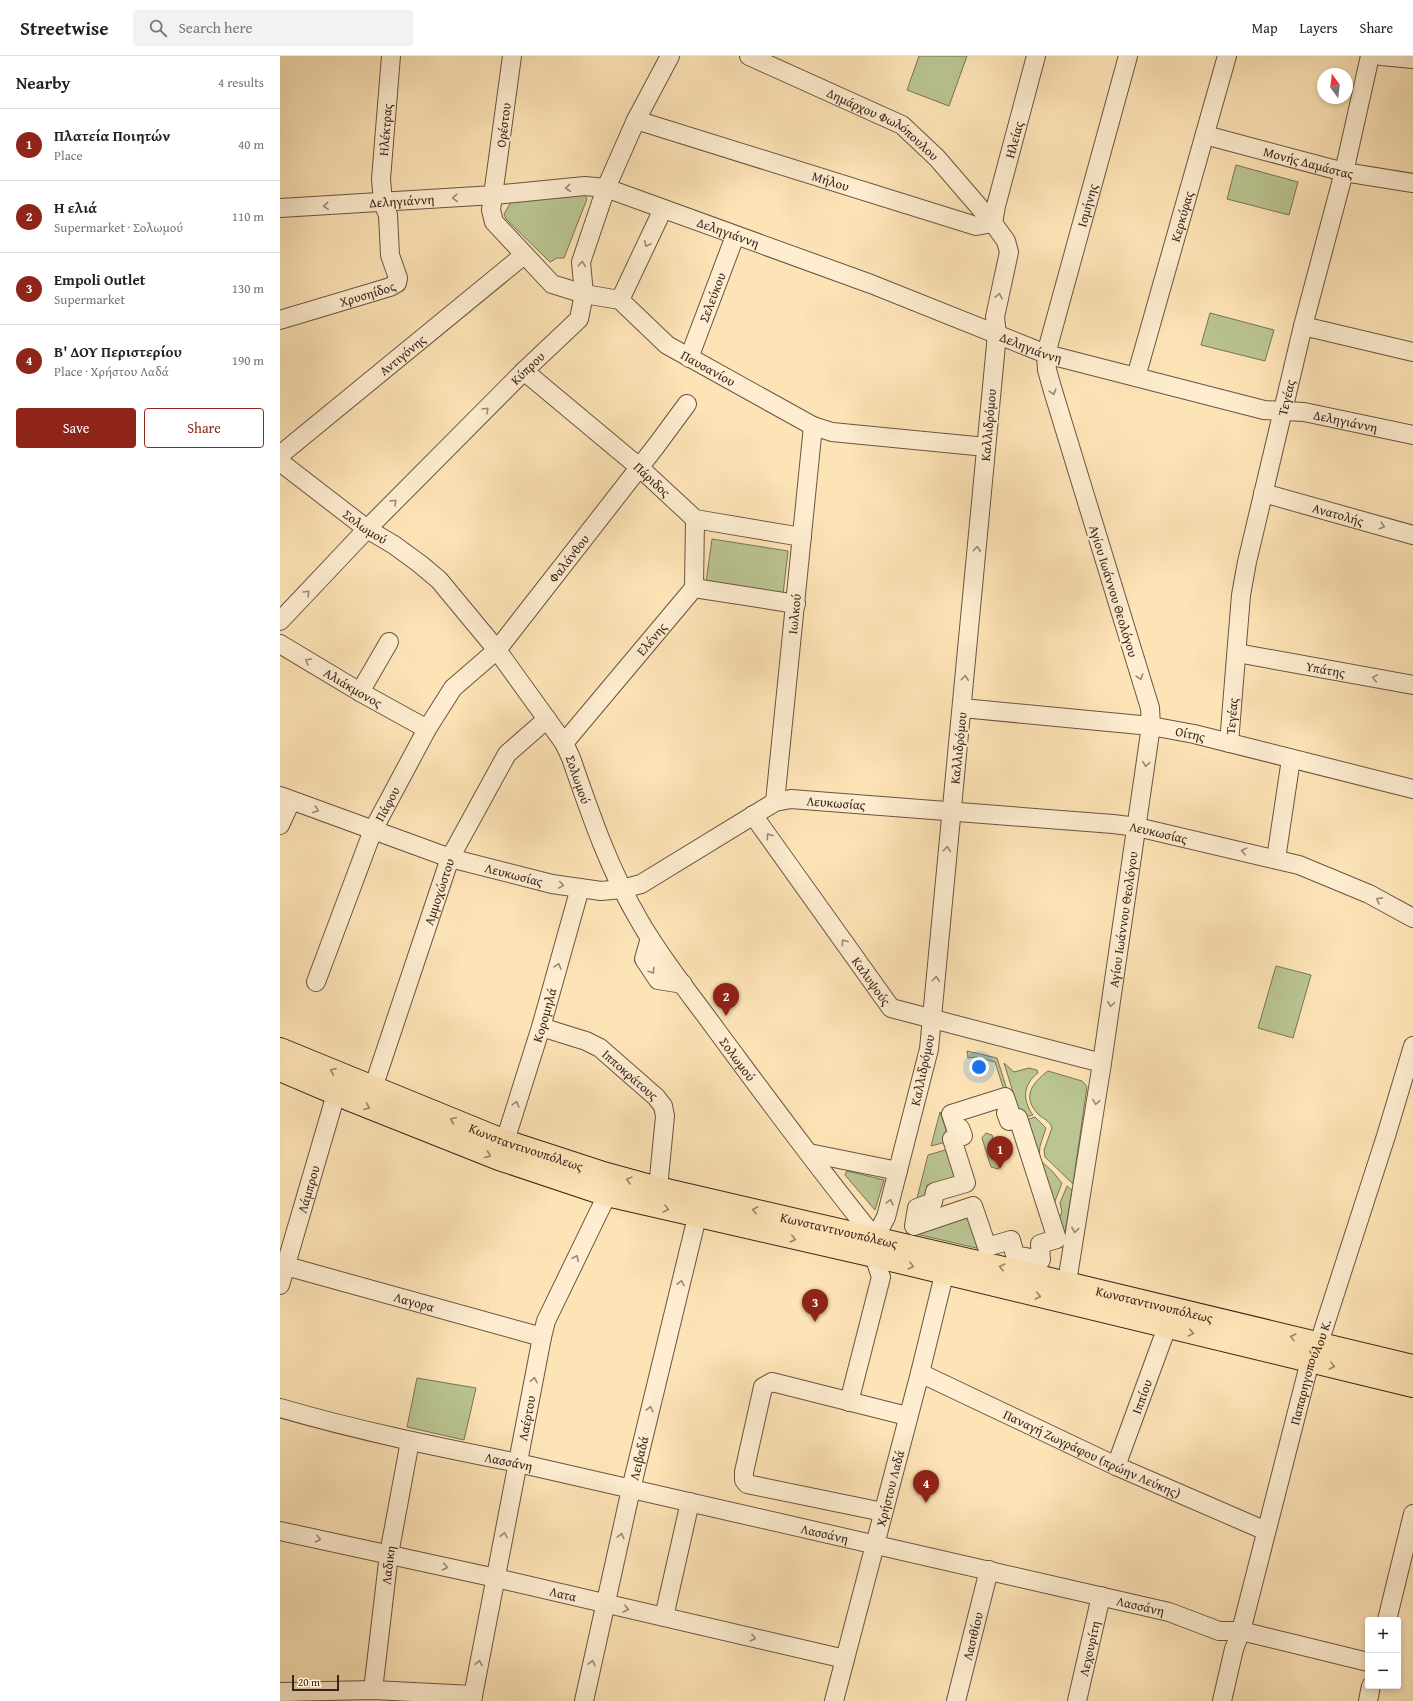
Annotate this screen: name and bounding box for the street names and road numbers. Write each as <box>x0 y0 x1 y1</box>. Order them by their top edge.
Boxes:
street label: Δημάρχου Φωλόπουλου <box>824 83 943 165</box>
street label: Ορέστου <box>491 101 516 149</box>
street label: Ηλέκτρας <box>374 102 397 157</box>
street label: Ηλείας <box>1000 119 1028 160</box>
street label: Μονής Δαμάστας <box>1261 142 1355 183</box>
street label: Μήλου <box>810 166 852 196</box>
street label: Ισμήνης <box>1072 181 1103 229</box>
street label: Κερκύρας <box>1166 188 1198 244</box>
street label: Δεληγιάννη <box>369 190 435 213</box>
street label: Δεληγιάννη <box>694 213 762 253</box>
street label: Σελεύκου <box>694 269 731 325</box>
street label: Χρυσηίδος <box>337 277 400 312</box>
street label: Δεληγιάννη <box>997 328 1064 368</box>
street label: Αντιγόνης <box>375 330 430 380</box>
street label: Παυσανίου <box>677 346 739 391</box>
street label: Κύπρου <box>506 347 549 389</box>
street label: Τεγέας <box>1273 377 1300 418</box>
street label: Καλλιδρόμου <box>976 388 1001 462</box>
street label: Δεληγιάννη <box>1312 405 1379 437</box>
street label: Πάριδος <box>629 458 675 502</box>
street label: Ανατολής <box>1310 498 1366 531</box>
street label: Σολωμού <box>339 505 391 549</box>
street label: Αγίου Ιωάννου Θεολόγου <box>1084 523 1143 660</box>
street label: Φαλάνθου <box>544 530 594 587</box>
street label: Ιωλκού <box>783 593 806 635</box>
street label: Ελένης <box>632 618 672 660</box>
street label: Υπάτης <box>1303 657 1347 683</box>
street label: Αλιάκμονος <box>320 663 386 713</box>
street label: Τεγέας <box>1221 697 1243 735</box>
street label: Καλλιδρόμου <box>945 711 972 785</box>
street label: Οίτης <box>1174 722 1208 747</box>
street label: Σολωμού <box>561 753 595 807</box>
street label: Πάφου <box>370 783 405 825</box>
street label: Λευκωσίας <box>806 791 867 815</box>
street label: Λευκωσίας <box>1128 817 1190 849</box>
street label: Αγίου Ιωάννου Θεολόγου <box>1104 850 1143 989</box>
street label: Αμμοχώστου <box>419 856 459 928</box>
street label: Λευκωσίας <box>483 858 545 891</box>
street label: Καλυψούς <box>847 953 896 1010</box>
street label: Κορομηλά <box>528 986 562 1045</box>
street label: Καλλιδρόμου <box>906 1032 939 1108</box>
street label: Σολωμού <box>715 1034 760 1085</box>
street label: Ιπποκράτους <box>598 1045 663 1105</box>
street label: Κωνσταντινουπόλεως <box>466 1118 586 1176</box>
street label: Λάμπρου <box>293 1163 325 1215</box>
street label: Κωνσταντινουπόλεως <box>778 1208 900 1253</box>
street label: Κωνσταντινουπόλεως <box>1094 1281 1215 1328</box>
street label: Λαγορα <box>392 1287 436 1317</box>
street label: Παπαρηγοπούλου Κ. <box>1285 1317 1336 1427</box>
street label: Ιππίου <box>1127 1376 1157 1417</box>
street label: Λαέρτου <box>513 1394 541 1443</box>
street label: Παναγή Ζωγράφου (πρώην Λεύκης) <box>1000 1405 1184 1503</box>
street label: Λειβαδά <box>624 1434 654 1482</box>
street label: Λασσάνη <box>483 1448 535 1476</box>
street label: Χρήστου Λαδά <box>871 1448 909 1529</box>
street label: Λασσάνη <box>799 1519 850 1548</box>
street label: Λαδικη <box>376 1544 400 1585</box>
street label: Λατα <box>548 1582 579 1606</box>
street label: Λασσάνη <box>1115 1591 1166 1621</box>
street label: Λασιθίου <box>958 1610 988 1662</box>
street label: Λεχουρίτη <box>1074 1619 1105 1678</box>

